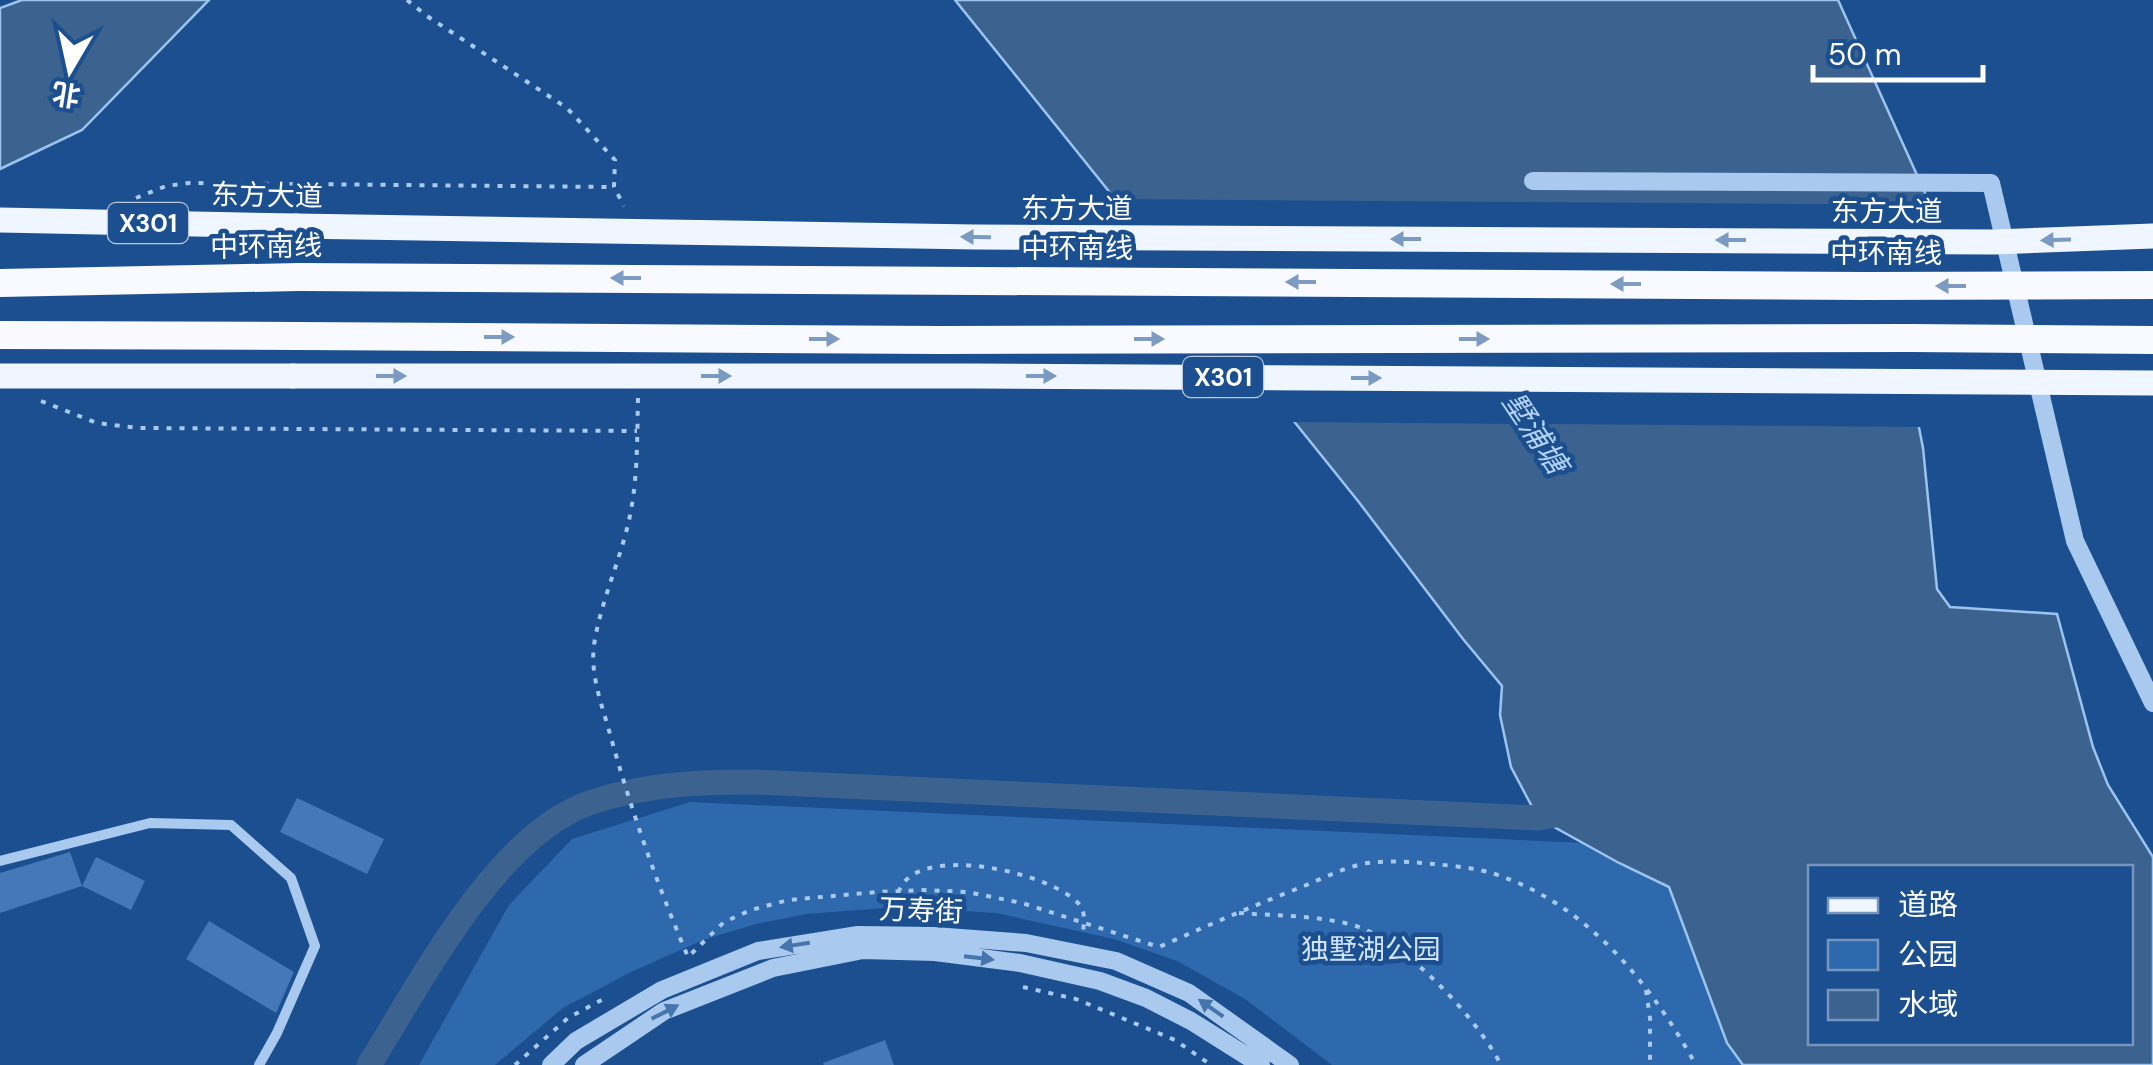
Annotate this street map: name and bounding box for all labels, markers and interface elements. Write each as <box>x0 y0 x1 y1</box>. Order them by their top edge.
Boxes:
north arrow <box>20 20 120 120</box>
scale bar <box>1813 20 1983 82</box>
text: 50 m <box>1828 35 1902 74</box>
text: 北 <box>49 74 83 115</box>
street label: 东方大道 <box>211 176 323 215</box>
street label: 东方大道 <box>1021 190 1133 227</box>
street label: 东方大道 <box>1831 193 1943 230</box>
road number: X301 <box>108 203 188 243</box>
street label: 中环南线 <box>210 227 322 266</box>
one-way arrow <box>959 229 991 245</box>
street label: 中环南线 <box>1021 230 1133 267</box>
one-way arrow <box>1389 231 1421 247</box>
one-way arrow <box>1714 232 1746 248</box>
one-way arrow <box>2039 232 2071 248</box>
street label: 中环南线 <box>1830 235 1942 272</box>
one-way arrow <box>609 270 641 286</box>
one-way arrow <box>1284 274 1316 290</box>
one-way arrow <box>1609 276 1641 292</box>
one-way arrow <box>1934 278 1966 294</box>
one-way arrow <box>484 329 516 345</box>
one-way arrow <box>809 331 841 347</box>
one-way arrow <box>1134 331 1166 347</box>
one-way arrow <box>1459 331 1491 347</box>
road number: X301 <box>1183 357 1263 397</box>
one-way arrow <box>375 368 407 384</box>
one-way arrow <box>700 368 732 384</box>
one-way arrow <box>1025 368 1057 384</box>
one-way arrow <box>1350 370 1382 386</box>
water label: 墅浦塘 <box>1494 385 1580 485</box>
legend <box>1808 865 2133 1045</box>
text: 道路 <box>1898 885 1958 924</box>
street label: 万寿街 <box>878 891 964 930</box>
park label: 独墅湖公园 <box>1301 931 1441 968</box>
text: 公园 <box>1898 935 1958 974</box>
one-way arrow <box>779 938 810 953</box>
one-way arrow <box>964 950 996 966</box>
text: 水域 <box>1898 985 1958 1024</box>
one-way arrow <box>1197 999 1224 1018</box>
one-way arrow <box>651 1004 680 1021</box>

